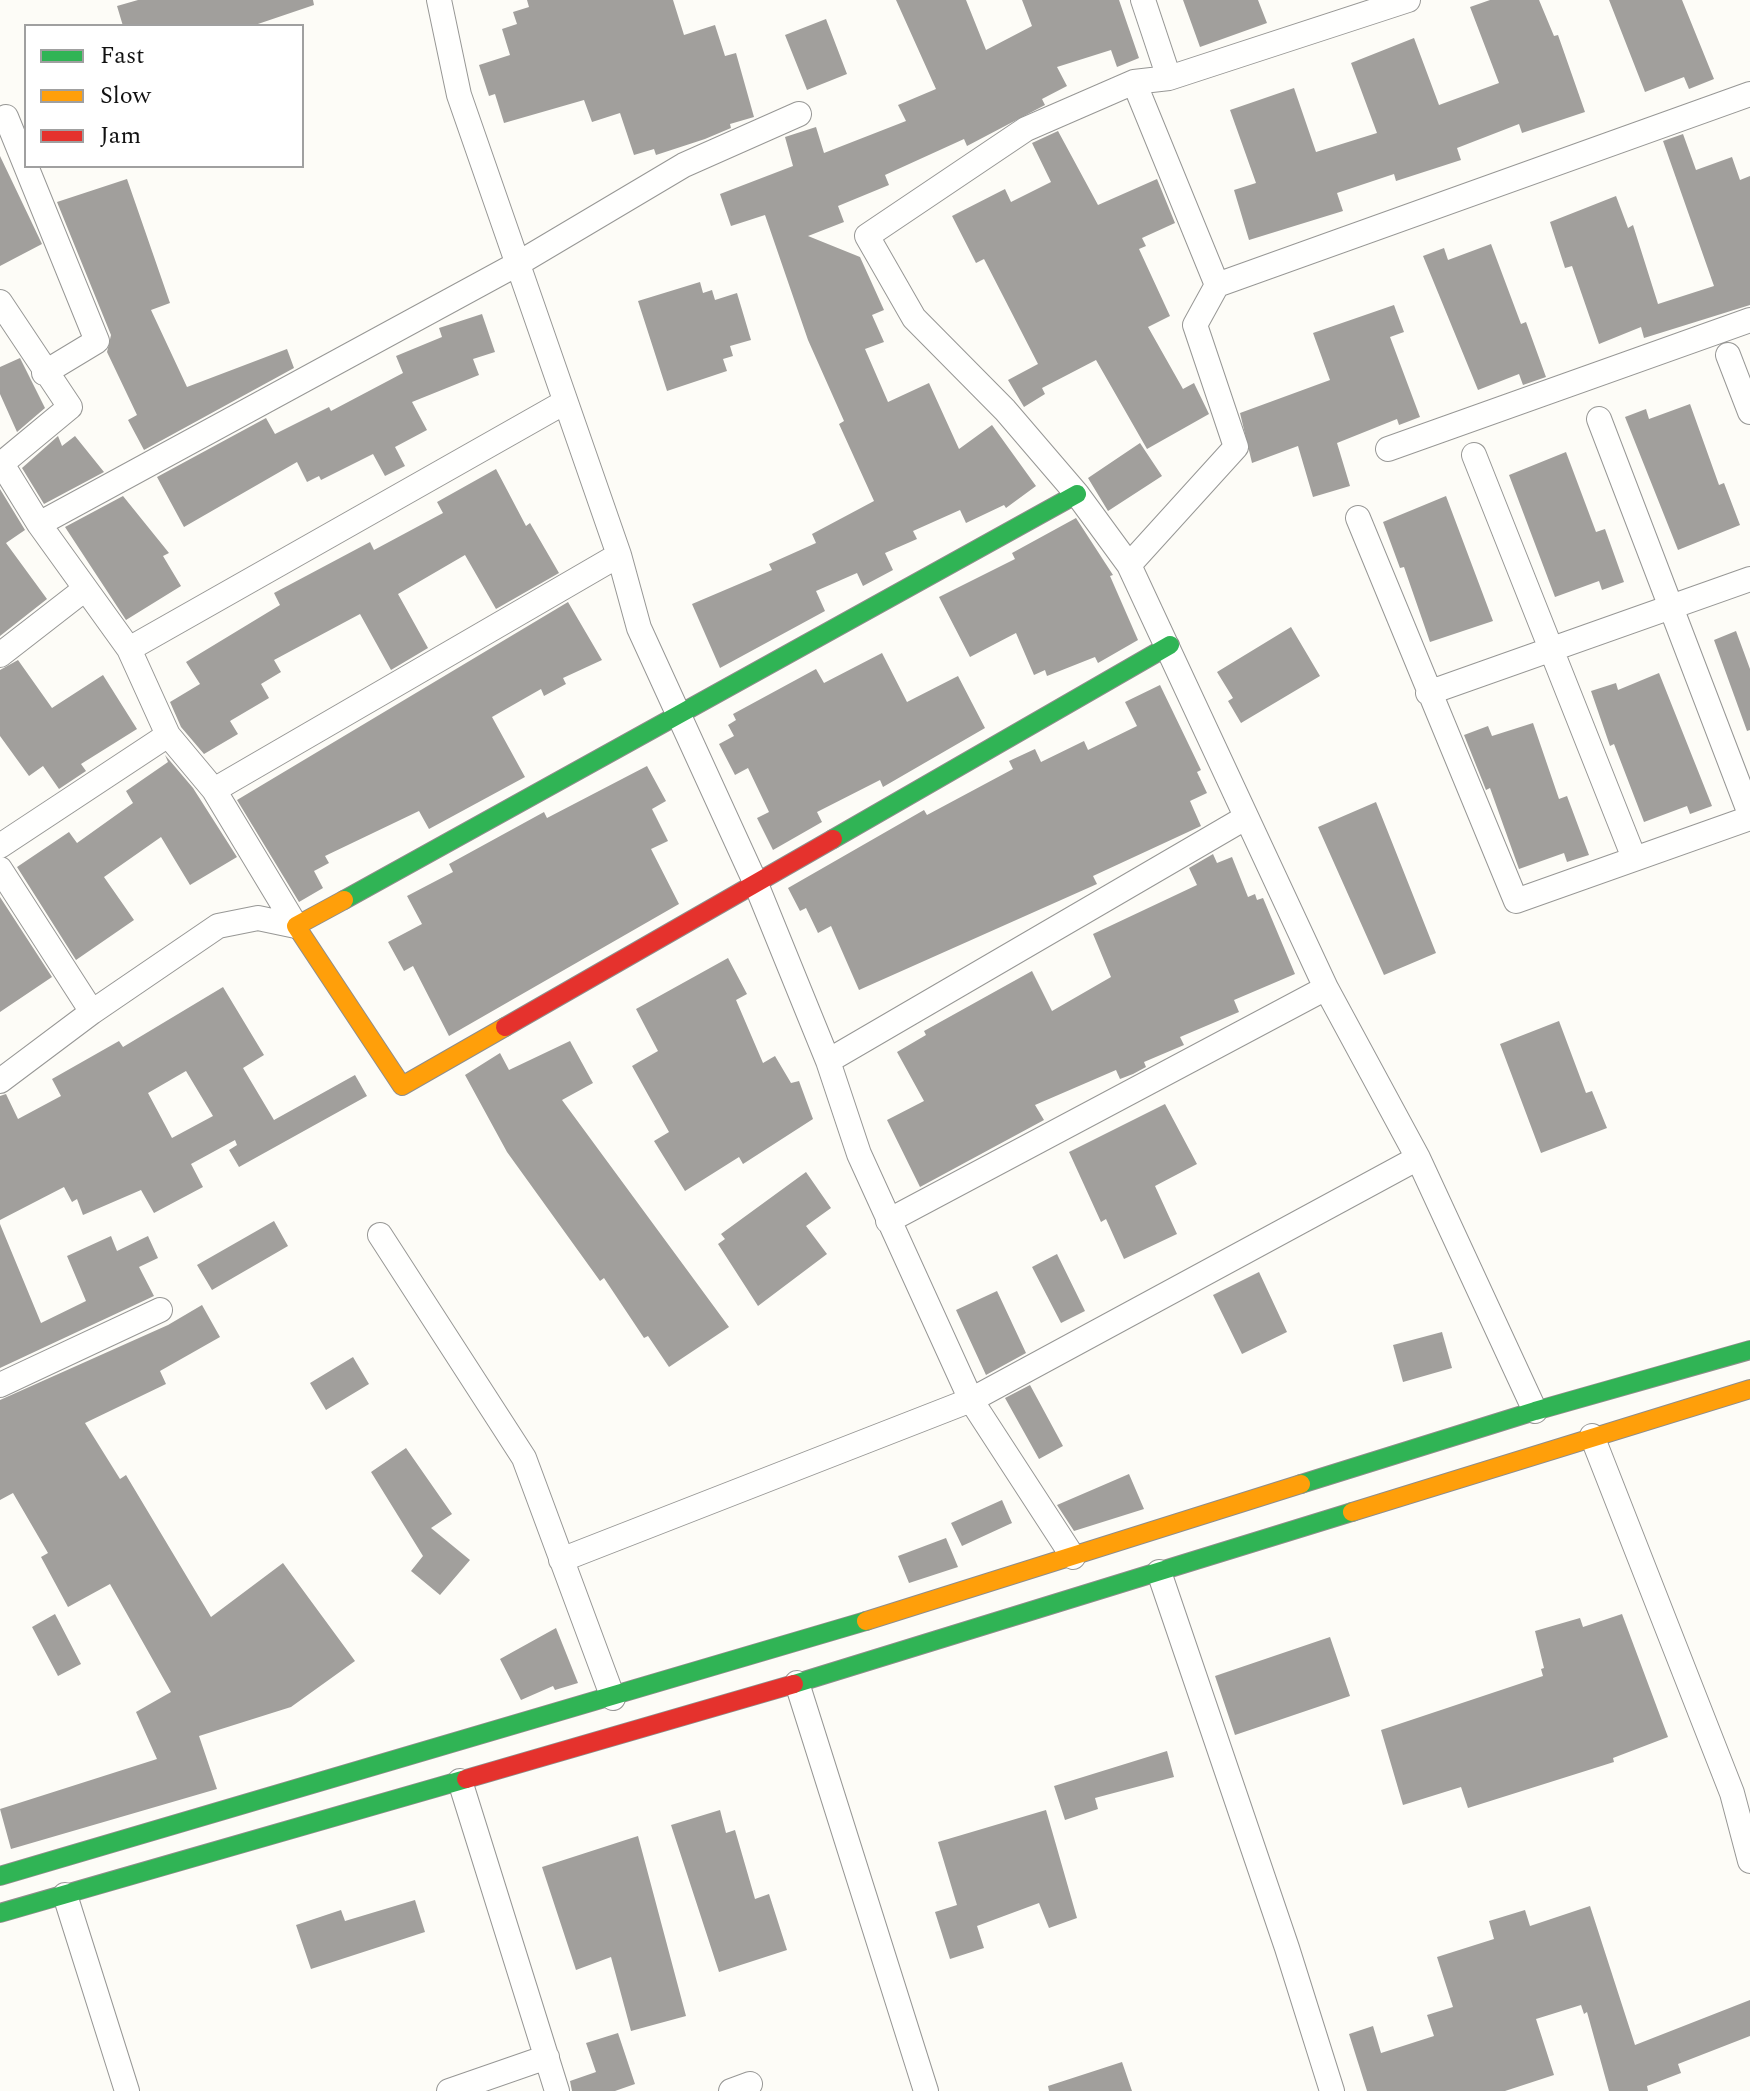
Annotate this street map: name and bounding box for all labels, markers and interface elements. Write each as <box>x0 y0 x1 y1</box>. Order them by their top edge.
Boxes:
legend <box>24 24 304 168</box>
text: Fast <box>100 38 145 74</box>
text: Slow <box>100 78 151 114</box>
text: Jam <box>100 118 141 154</box>

